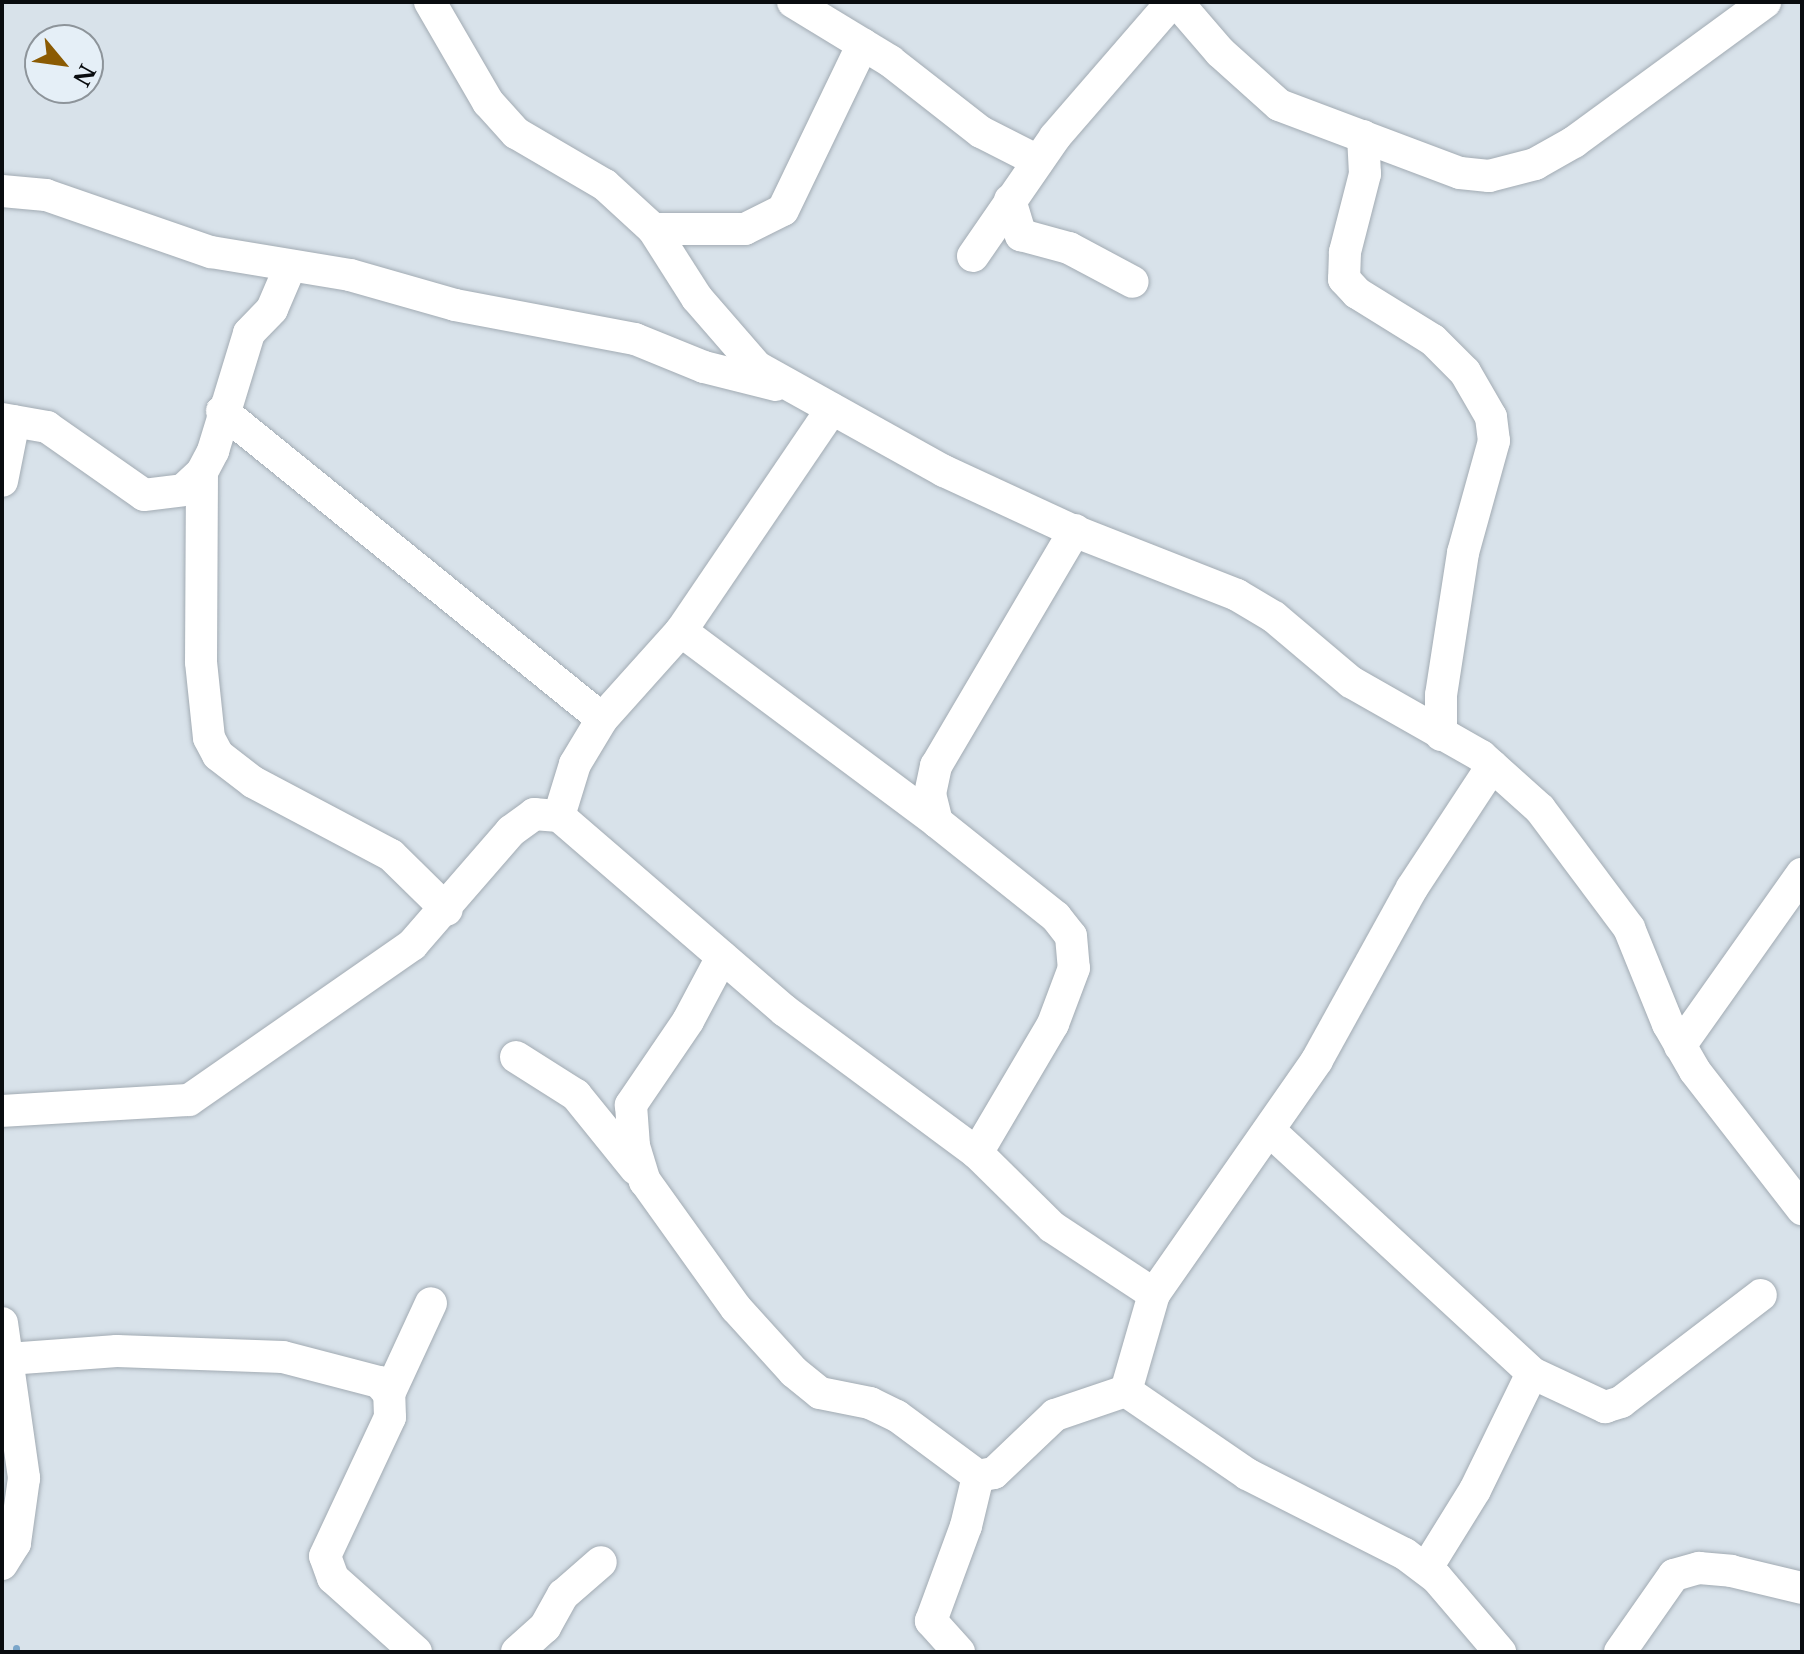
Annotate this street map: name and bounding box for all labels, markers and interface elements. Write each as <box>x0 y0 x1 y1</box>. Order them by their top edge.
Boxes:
north arrow <box>24 24 104 104</box>
text: N <box>67 59 101 90</box>

